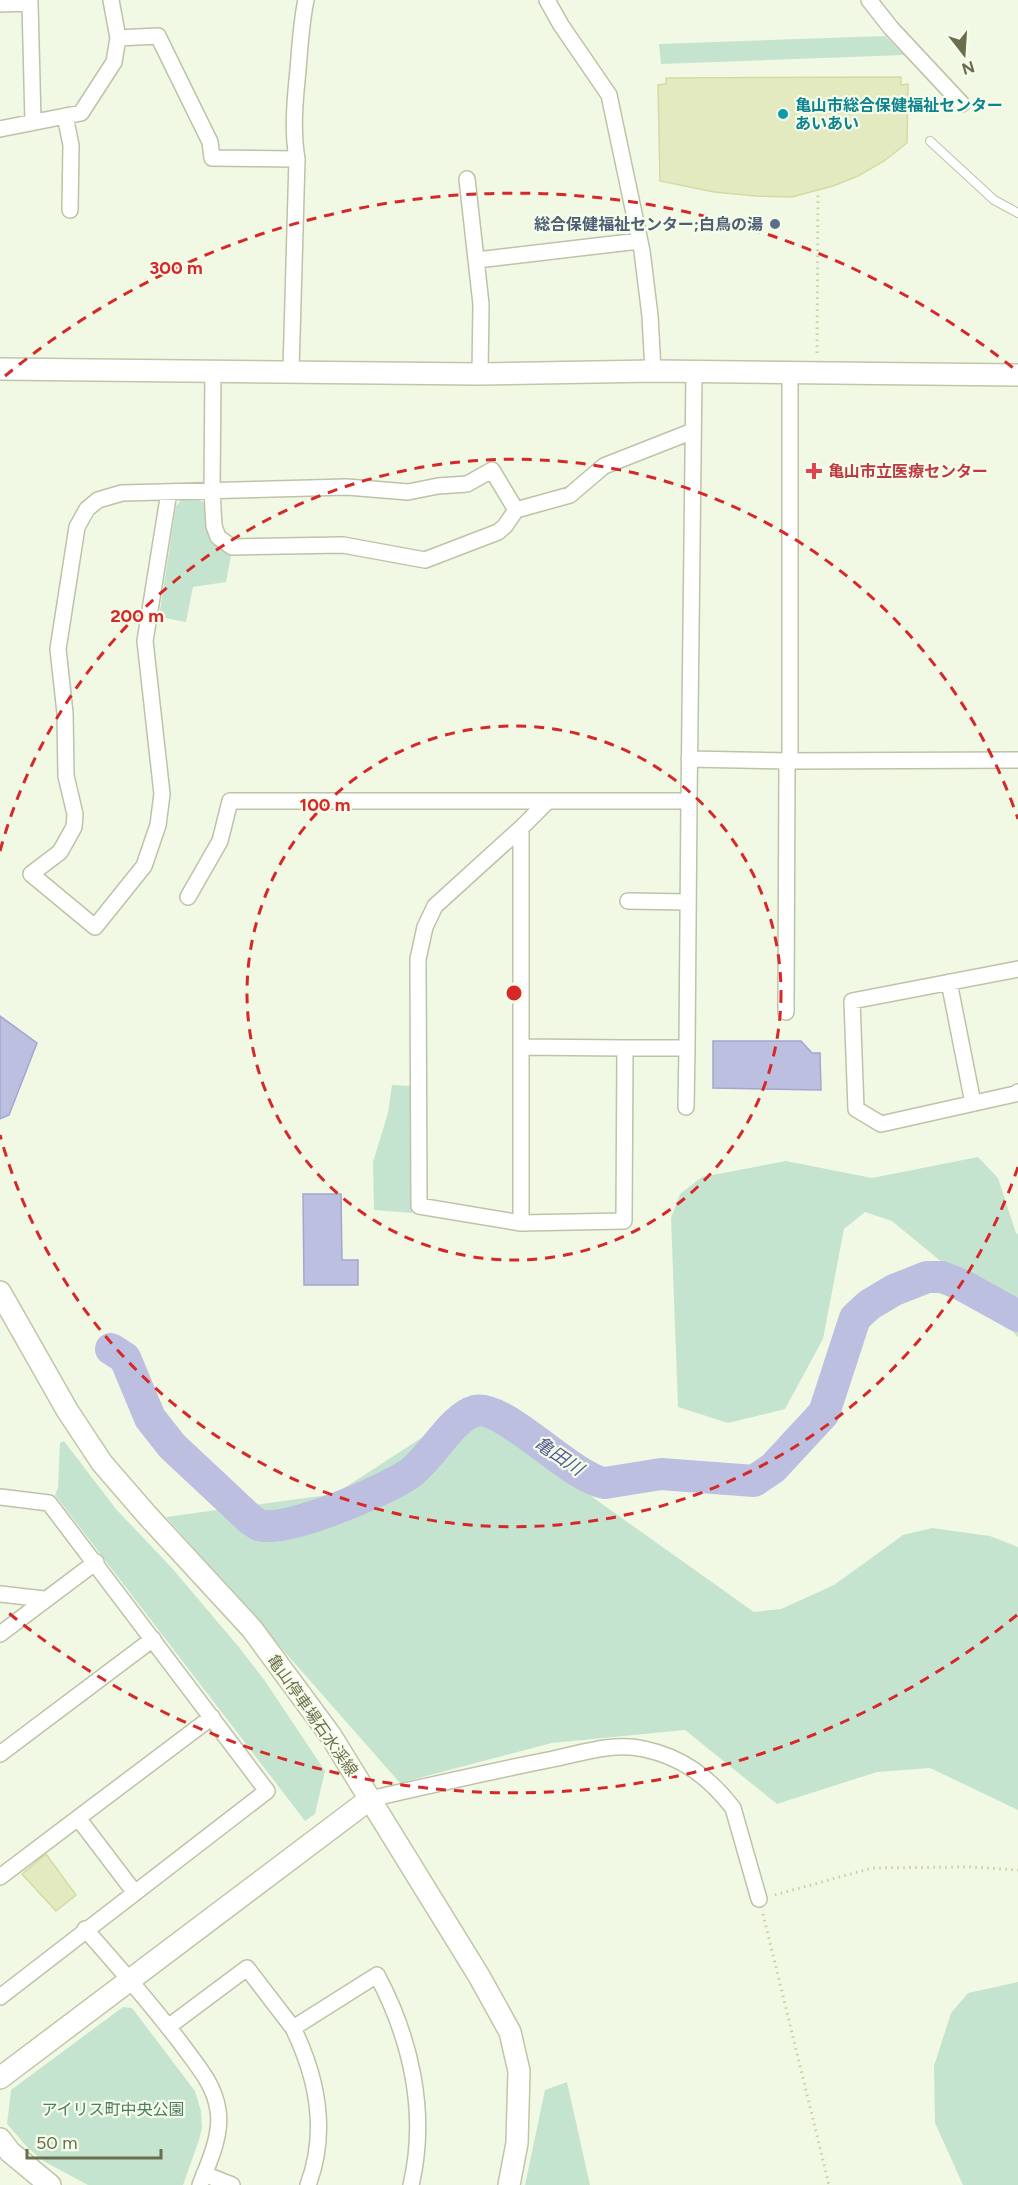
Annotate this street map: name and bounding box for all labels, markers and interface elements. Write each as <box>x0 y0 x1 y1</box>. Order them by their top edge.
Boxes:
north arrow <box>934 24 994 84</box>
text: N <box>960 57 977 79</box>
place label: 亀山市総合保健福祉センター あいあい <box>795 96 1003 133</box>
marker: 亀山市総合保健福祉センター あいあい <box>776 107 790 121</box>
place label: 総合保健福祉センター;白鳥の湯 <box>534 215 763 234</box>
marker: 総合保健福祉センター;白鳥の湯 <box>768 217 782 231</box>
text: 300 m <box>149 257 203 279</box>
marker: 亀山市立医療センター <box>805 462 823 480</box>
place label: 亀山市立医療センター <box>828 462 988 481</box>
text: 200 m <box>110 605 164 627</box>
text: 100 m <box>300 794 350 816</box>
centre of rings <box>504 983 524 1003</box>
water label: 亀田川 <box>530 1432 589 1481</box>
street label: 亀山停車場石水渓線 <box>264 1651 362 1780</box>
park label: アイリス町中央公園 <box>41 2100 185 2119</box>
scale bar <box>27 2122 160 2160</box>
text: 50 m <box>36 2132 78 2154</box>

